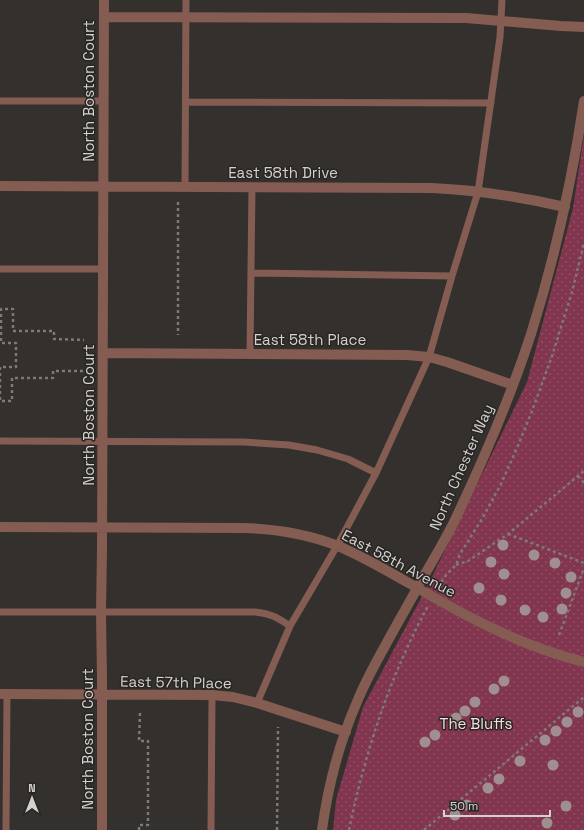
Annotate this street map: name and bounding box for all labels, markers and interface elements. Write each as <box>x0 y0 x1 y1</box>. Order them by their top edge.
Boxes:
street label: North Boston Court <box>79 20 98 162</box>
street label: East 58th Drive <box>228 163 338 182</box>
street label: East 58th Place <box>254 330 366 349</box>
street label: North Boston Court <box>79 344 98 486</box>
street label: North Chester Way <box>425 401 497 533</box>
street label: East 58th Avenue <box>339 525 459 601</box>
street label: North Boston Court <box>78 668 97 810</box>
street label: East 57th Place <box>120 672 232 692</box>
park label: The Bluffs <box>440 714 512 733</box>
north arrow <box>12 778 52 818</box>
text: N <box>28 781 36 795</box>
scale bar <box>444 792 550 818</box>
text: 50 m <box>450 798 478 814</box>

